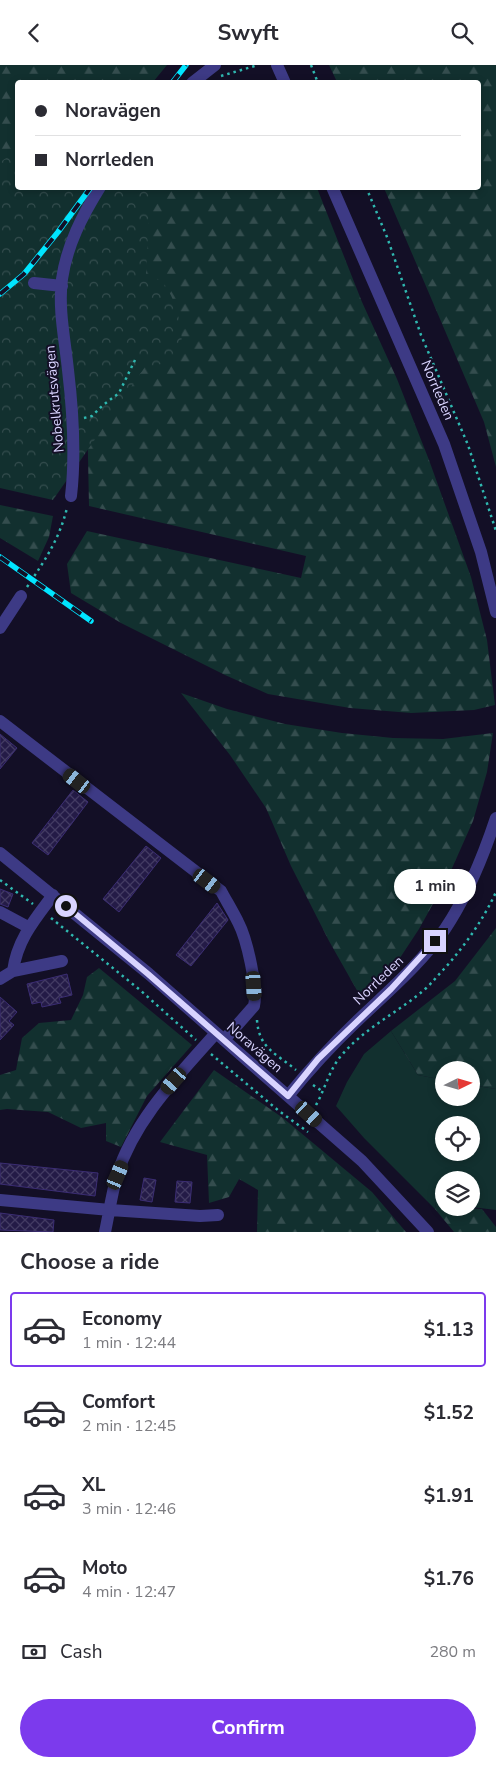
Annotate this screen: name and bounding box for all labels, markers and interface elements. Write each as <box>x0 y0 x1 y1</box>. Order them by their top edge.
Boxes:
text: Swyft <box>218 18 278 48</box>
icon: back <box>20 19 48 47</box>
icon: search <box>448 19 476 47</box>
text: Noravägen <box>65 98 161 124</box>
text: Norrleden <box>65 147 154 173</box>
street label: Nobelkrutsvägen <box>40 345 69 453</box>
street label: Norrleden <box>416 357 459 423</box>
car <box>60 766 93 796</box>
car <box>190 866 223 896</box>
callout: 1 min <box>394 869 476 903</box>
text: 1 min <box>414 875 456 897</box>
route start <box>55 895 77 917</box>
route end <box>424 930 446 952</box>
street label: Norrleden <box>349 952 408 1009</box>
car <box>245 971 262 1001</box>
street label: Noravägen <box>223 1018 287 1077</box>
north arrow <box>435 1061 480 1106</box>
map controls <box>435 1061 480 1216</box>
car <box>158 1065 189 1097</box>
car <box>292 1098 325 1130</box>
button: locate <box>435 1116 480 1161</box>
car <box>105 1158 130 1192</box>
button: layers <box>435 1171 480 1216</box>
text: Choose a ride <box>20 1247 159 1277</box>
text: Economy <box>82 1306 162 1332</box>
icon: car <box>22 1307 67 1352</box>
text: $1.13 <box>424 1317 474 1343</box>
text: 1 min · 12:44 <box>82 1332 176 1354</box>
text: Comfort <box>82 1389 155 1415</box>
icon: car <box>22 1390 67 1435</box>
text: $1.52 <box>424 1400 474 1426</box>
text: 2 min · 12:45 <box>82 1415 176 1437</box>
text: XL <box>82 1472 105 1498</box>
icon: car <box>22 1473 67 1518</box>
text: $1.91 <box>424 1483 474 1509</box>
text: 3 min · 12:46 <box>82 1498 176 1520</box>
text: Moto <box>82 1555 128 1581</box>
icon: car <box>22 1556 67 1601</box>
text: $1.76 <box>424 1566 474 1592</box>
text: 4 min · 12:47 <box>82 1581 176 1603</box>
icon: cash <box>20 1638 48 1666</box>
text: Cash <box>60 1639 102 1665</box>
text: 280 m <box>429 1641 476 1663</box>
button: Confirm <box>20 1699 476 1757</box>

